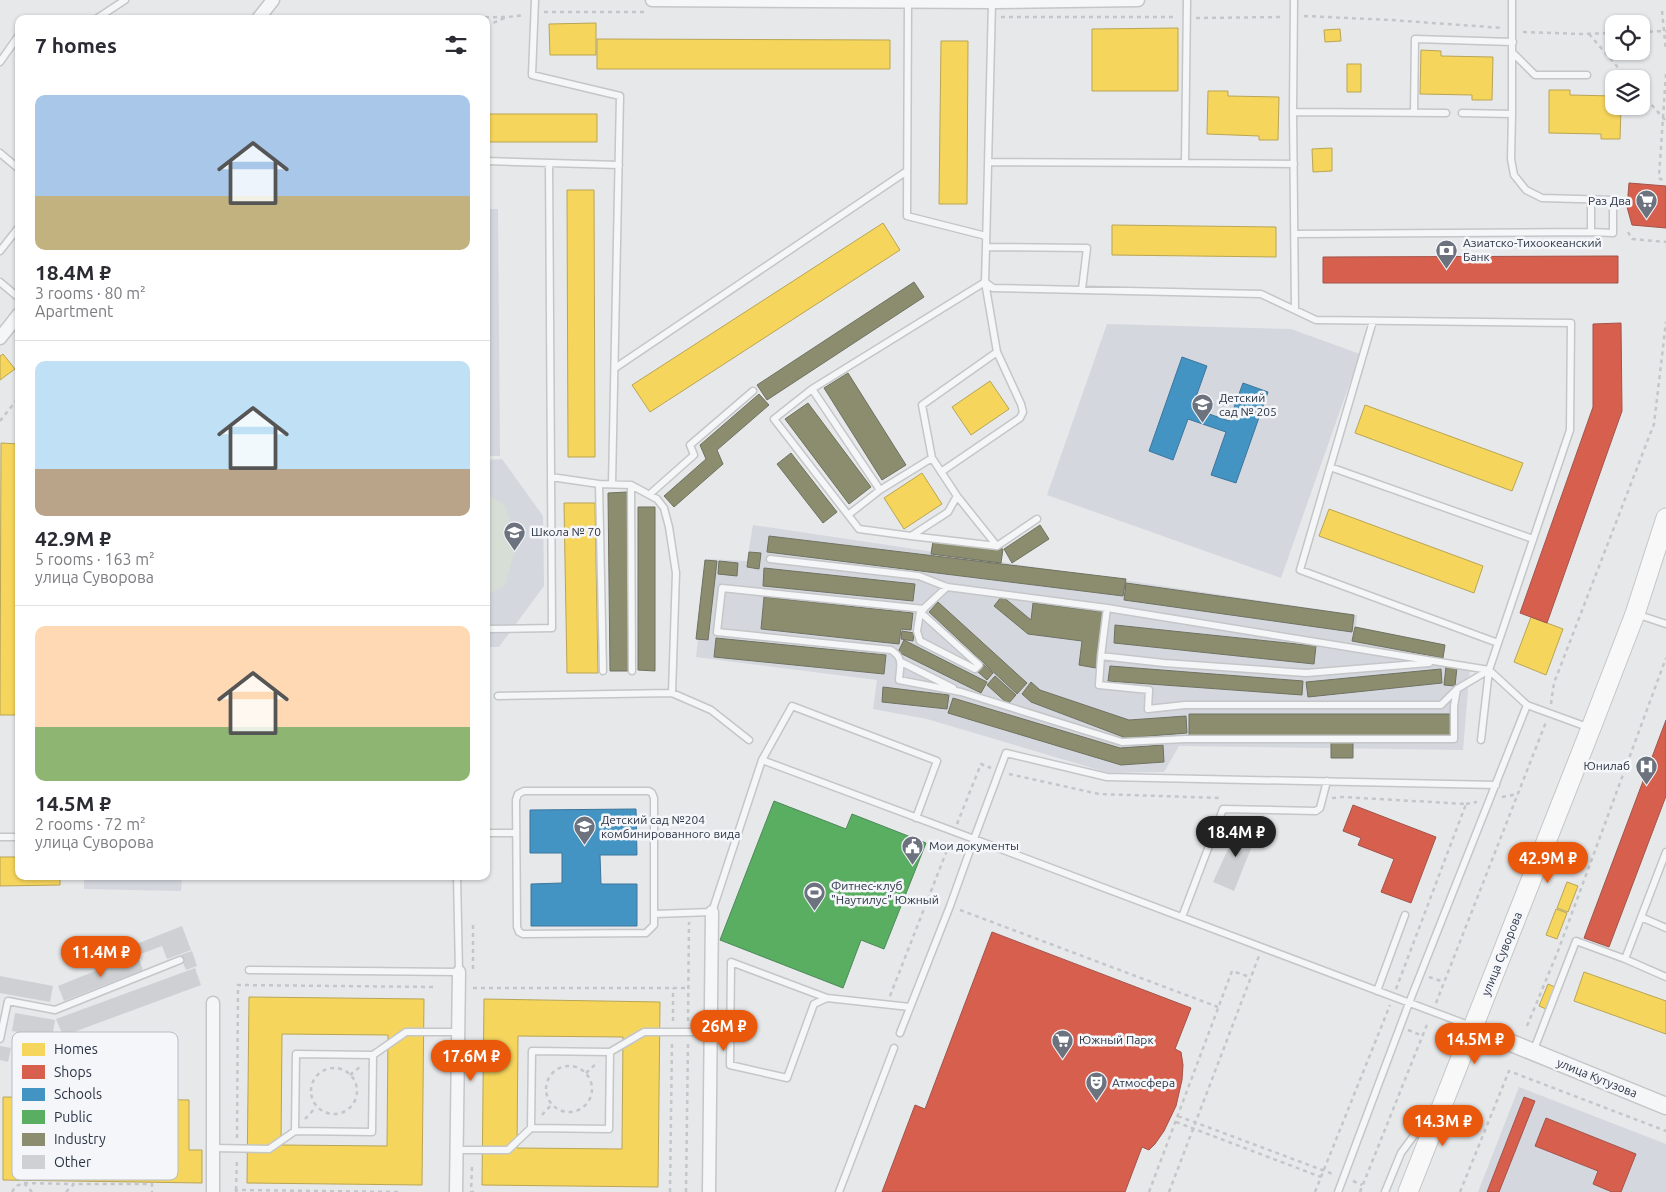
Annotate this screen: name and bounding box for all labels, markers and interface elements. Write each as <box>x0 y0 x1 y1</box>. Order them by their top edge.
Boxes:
map controls <box>1605 15 1650 115</box>
button: locate <box>1605 15 1650 60</box>
icon: filters <box>442 31 470 59</box>
text: 7 homes <box>35 33 117 57</box>
button: layers <box>1605 70 1650 115</box>
icon: home <box>208 128 298 218</box>
supermarket icon: Раз Два <box>1635 189 1659 220</box>
place label: Раз Два <box>1588 194 1631 207</box>
place label: Азиатско-Тихоокеанский Банк <box>1463 236 1602 263</box>
bank icon: Азиатско-Тихоокеанский Банк <box>1435 238 1459 269</box>
text: 18.4M ₽ <box>35 260 111 284</box>
text: 3 rooms · 80 m² <box>35 284 146 302</box>
text: Apartment <box>35 302 113 320</box>
place label: Детский сад № 205 <box>1219 391 1277 418</box>
icon: home <box>208 393 298 483</box>
school or university icon: Детский сад № 205 <box>1191 393 1215 424</box>
school or university icon: Школа № 70 <box>503 520 527 551</box>
place label: Школа № 70 <box>531 525 601 538</box>
text: 42.9M ₽ <box>35 526 111 550</box>
text: 5 rooms · 163 m² <box>35 550 155 568</box>
text: улица Суворова <box>35 568 154 586</box>
icon: home <box>208 658 298 748</box>
hospital icon: Юнилаб <box>1634 754 1658 785</box>
place label: Юнилаб <box>1583 759 1630 772</box>
text: 14.5M ₽ <box>35 791 111 815</box>
place label: Детский сад №204 комбинированного вида <box>601 813 740 840</box>
text: 2 rooms · 72 m² <box>35 815 146 833</box>
school or university icon: Детский сад №204 комбинированного вида <box>573 815 597 846</box>
pin: 18.4M ₽ <box>1190 816 1282 858</box>
text: 18.4M ₽ <box>1207 823 1265 841</box>
text: улица Суворова <box>35 833 154 851</box>
public building icon: Мои документы <box>901 834 925 865</box>
place label: Мои документы <box>929 839 1019 852</box>
pin: 42.9M ₽ <box>1502 842 1594 884</box>
text: 42.9M ₽ <box>1519 849 1577 867</box>
place label: Фитнес-клуб "Наутилус" Южный <box>831 879 939 906</box>
sports icon: Фитнес-клуб "Наутилус" Южный <box>803 881 827 912</box>
street label: улица Суворова <box>1479 910 1524 998</box>
pin: 11.4M ₽ <box>55 936 147 978</box>
text: 11.4M ₽ <box>72 943 130 961</box>
pin: 26M ₽ <box>689 1010 759 1052</box>
text: 26M ₽ <box>701 1017 747 1035</box>
pin: 14.5M ₽ <box>1429 1022 1521 1065</box>
supermarket icon: Южный Парк <box>1051 1028 1075 1059</box>
text: 14.5M ₽ <box>1446 1030 1504 1048</box>
legend <box>12 1032 178 1180</box>
place label: Южный Парк <box>1079 1033 1154 1046</box>
pin: 17.6M ₽ <box>425 1040 517 1082</box>
text: Homes <box>54 1041 98 1057</box>
text: 17.6M ₽ <box>442 1047 500 1065</box>
street label: улица Кутузова <box>1555 1056 1639 1100</box>
text: Shops <box>54 1064 92 1080</box>
theatre icon: Атмосфера <box>1084 1071 1108 1102</box>
place label: Атмосфера <box>1112 1076 1175 1089</box>
text: Schools <box>54 1086 102 1102</box>
pin: 14.3M ₽ <box>1397 1104 1489 1147</box>
text: Public <box>54 1109 93 1125</box>
text: 14.3M ₽ <box>1414 1112 1472 1130</box>
text: Industry <box>54 1131 106 1147</box>
text: Other <box>54 1154 92 1170</box>

